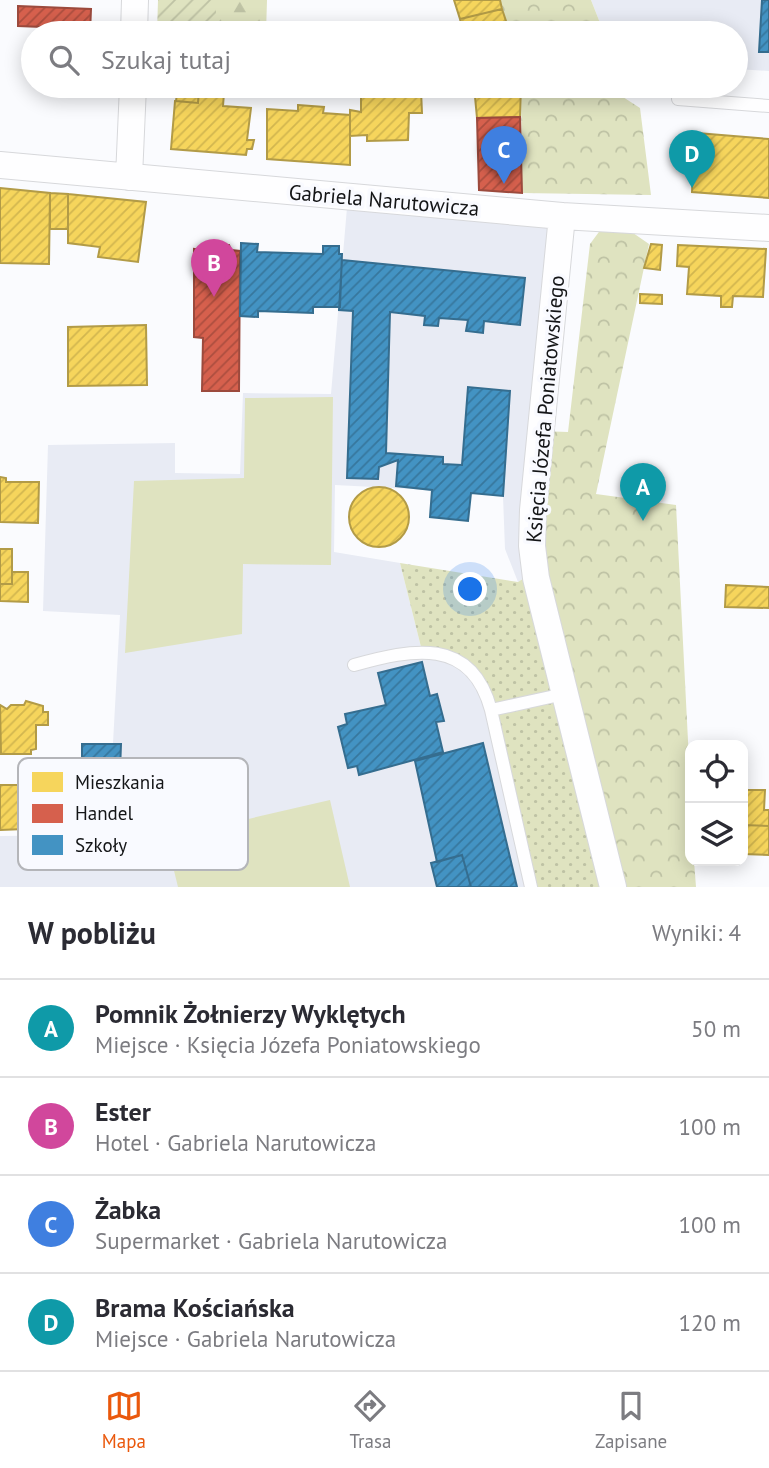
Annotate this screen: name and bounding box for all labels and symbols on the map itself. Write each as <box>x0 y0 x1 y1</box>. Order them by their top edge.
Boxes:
pin: C <box>481 126 527 184</box>
pin: D <box>669 130 715 188</box>
street label: Gabriela Narutowicza <box>288 178 480 222</box>
pin: B <box>191 239 237 297</box>
street label: Księcia Józefa Poniatowskiego <box>520 274 570 544</box>
pin: A <box>620 463 666 521</box>
your location <box>453 572 487 606</box>
legend <box>18 758 248 870</box>
text: Mieszkania <box>75 770 165 794</box>
text: Handel <box>75 801 133 825</box>
text: Szkoły <box>75 833 127 857</box>

